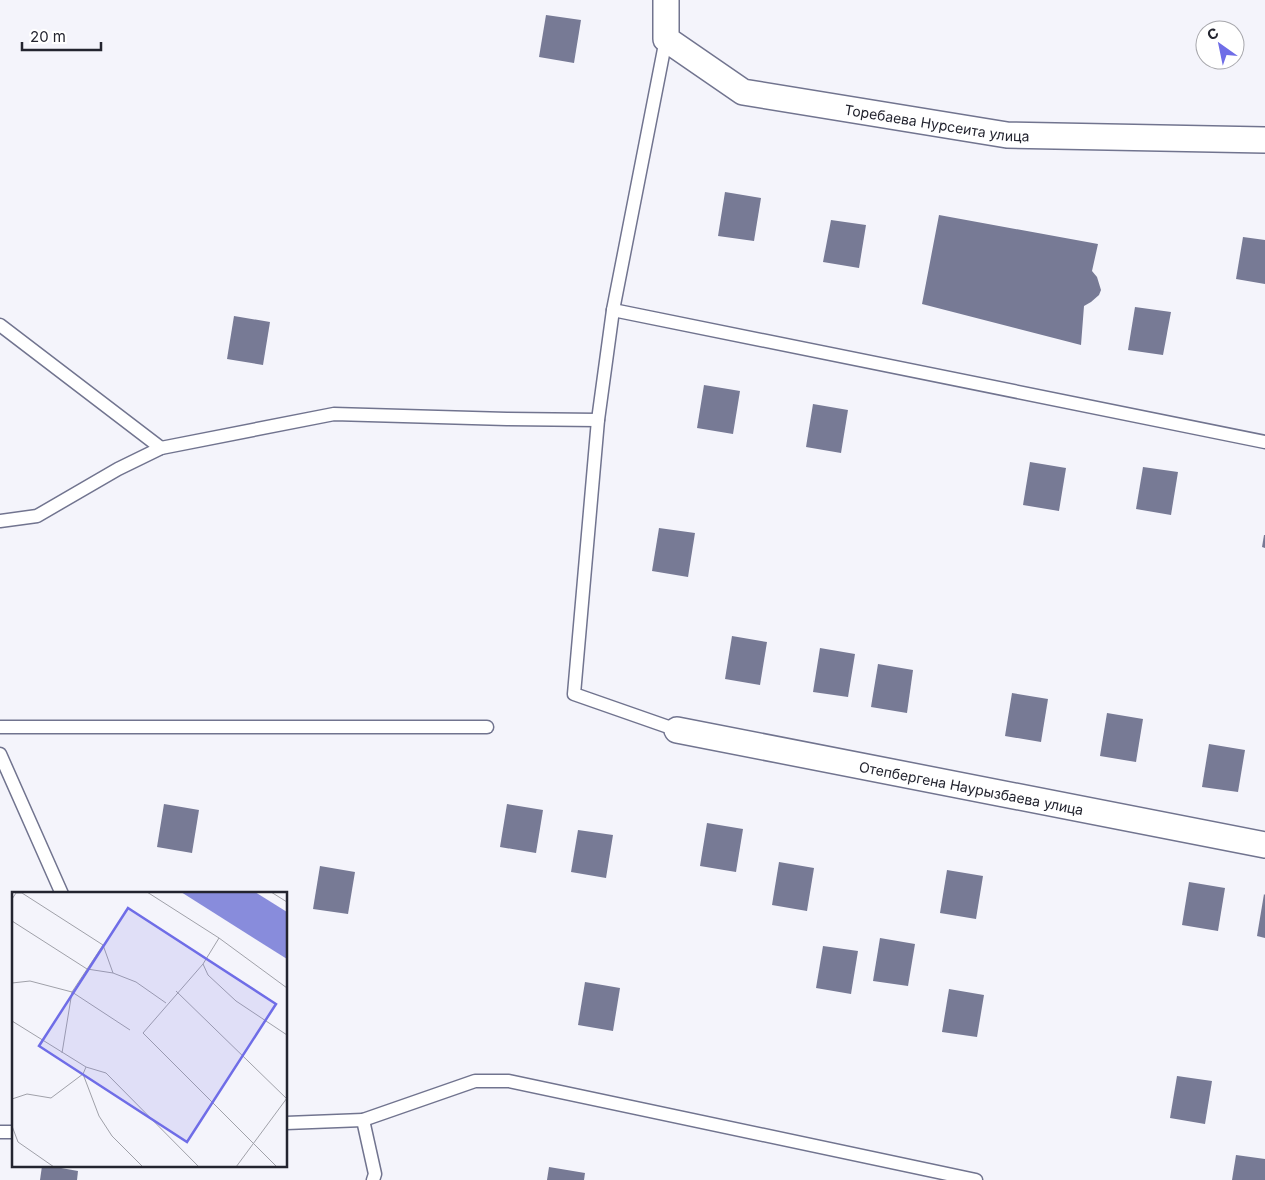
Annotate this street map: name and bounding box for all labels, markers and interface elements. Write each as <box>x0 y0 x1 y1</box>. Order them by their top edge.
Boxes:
scale bar <box>22 20 101 52</box>
north arrow <box>1195 20 1245 70</box>
text: С <box>1204 24 1222 44</box>
text: 20 m <box>30 27 66 46</box>
street label: Торебаева Нурсеита улица <box>843 100 1030 144</box>
street label: Отепбергена Наурызбаева улица <box>858 757 1085 818</box>
inset map <box>12 892 288 1168</box>

